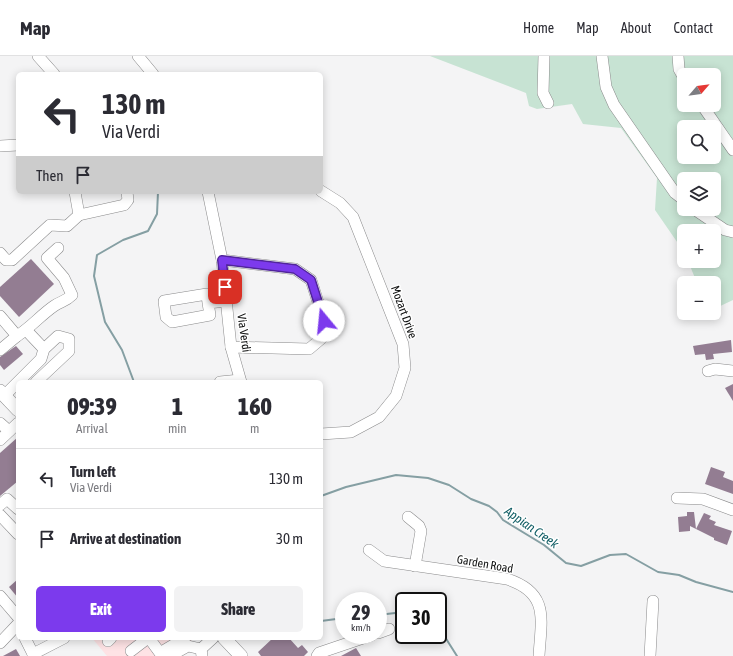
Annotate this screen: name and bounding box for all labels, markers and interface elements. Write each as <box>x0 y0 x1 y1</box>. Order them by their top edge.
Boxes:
text: Map <box>20 17 51 39</box>
text: Home <box>523 20 554 36</box>
text: Map <box>576 20 599 36</box>
text: About <box>621 20 652 36</box>
text: Contact <box>674 20 713 36</box>
north arrow <box>677 68 721 112</box>
map controls <box>677 68 721 320</box>
icon: left <box>36 88 88 140</box>
text: 130 m <box>102 88 165 120</box>
button: search <box>677 120 721 164</box>
text: Via Verdi <box>102 121 160 142</box>
icon: arrive <box>72 164 94 186</box>
text: Then <box>36 167 64 184</box>
button: layers <box>677 172 721 216</box>
button: + <box>677 224 721 268</box>
pin <box>208 270 242 304</box>
icon: arrive <box>214 276 236 298</box>
button: − <box>677 276 721 320</box>
street label: Mozart Drive <box>388 284 420 340</box>
position arrow <box>303 300 345 342</box>
street label: Via Verdi <box>234 313 254 353</box>
text: 09:39 <box>67 393 117 420</box>
text: 1 <box>172 393 183 420</box>
text: 160 <box>238 393 272 420</box>
text: Arrival <box>76 421 108 436</box>
text: min <box>168 421 187 436</box>
text: m <box>250 421 259 436</box>
text: Turn left <box>70 463 116 480</box>
icon: left <box>36 468 58 490</box>
text: 130 m <box>269 470 303 487</box>
text: Via Verdi <box>70 480 112 495</box>
water label: Appian Creek <box>501 503 562 552</box>
icon: arrive <box>36 528 58 550</box>
text: Arrive at destination <box>70 530 181 547</box>
text: 30 m <box>276 530 303 547</box>
street label: Garden Road <box>456 552 514 576</box>
button: Exit <box>36 586 166 632</box>
button: Share <box>174 586 303 632</box>
speed limit sign: 30 <box>395 592 447 644</box>
text: 29 <box>352 601 370 624</box>
text: km/h <box>351 622 371 633</box>

